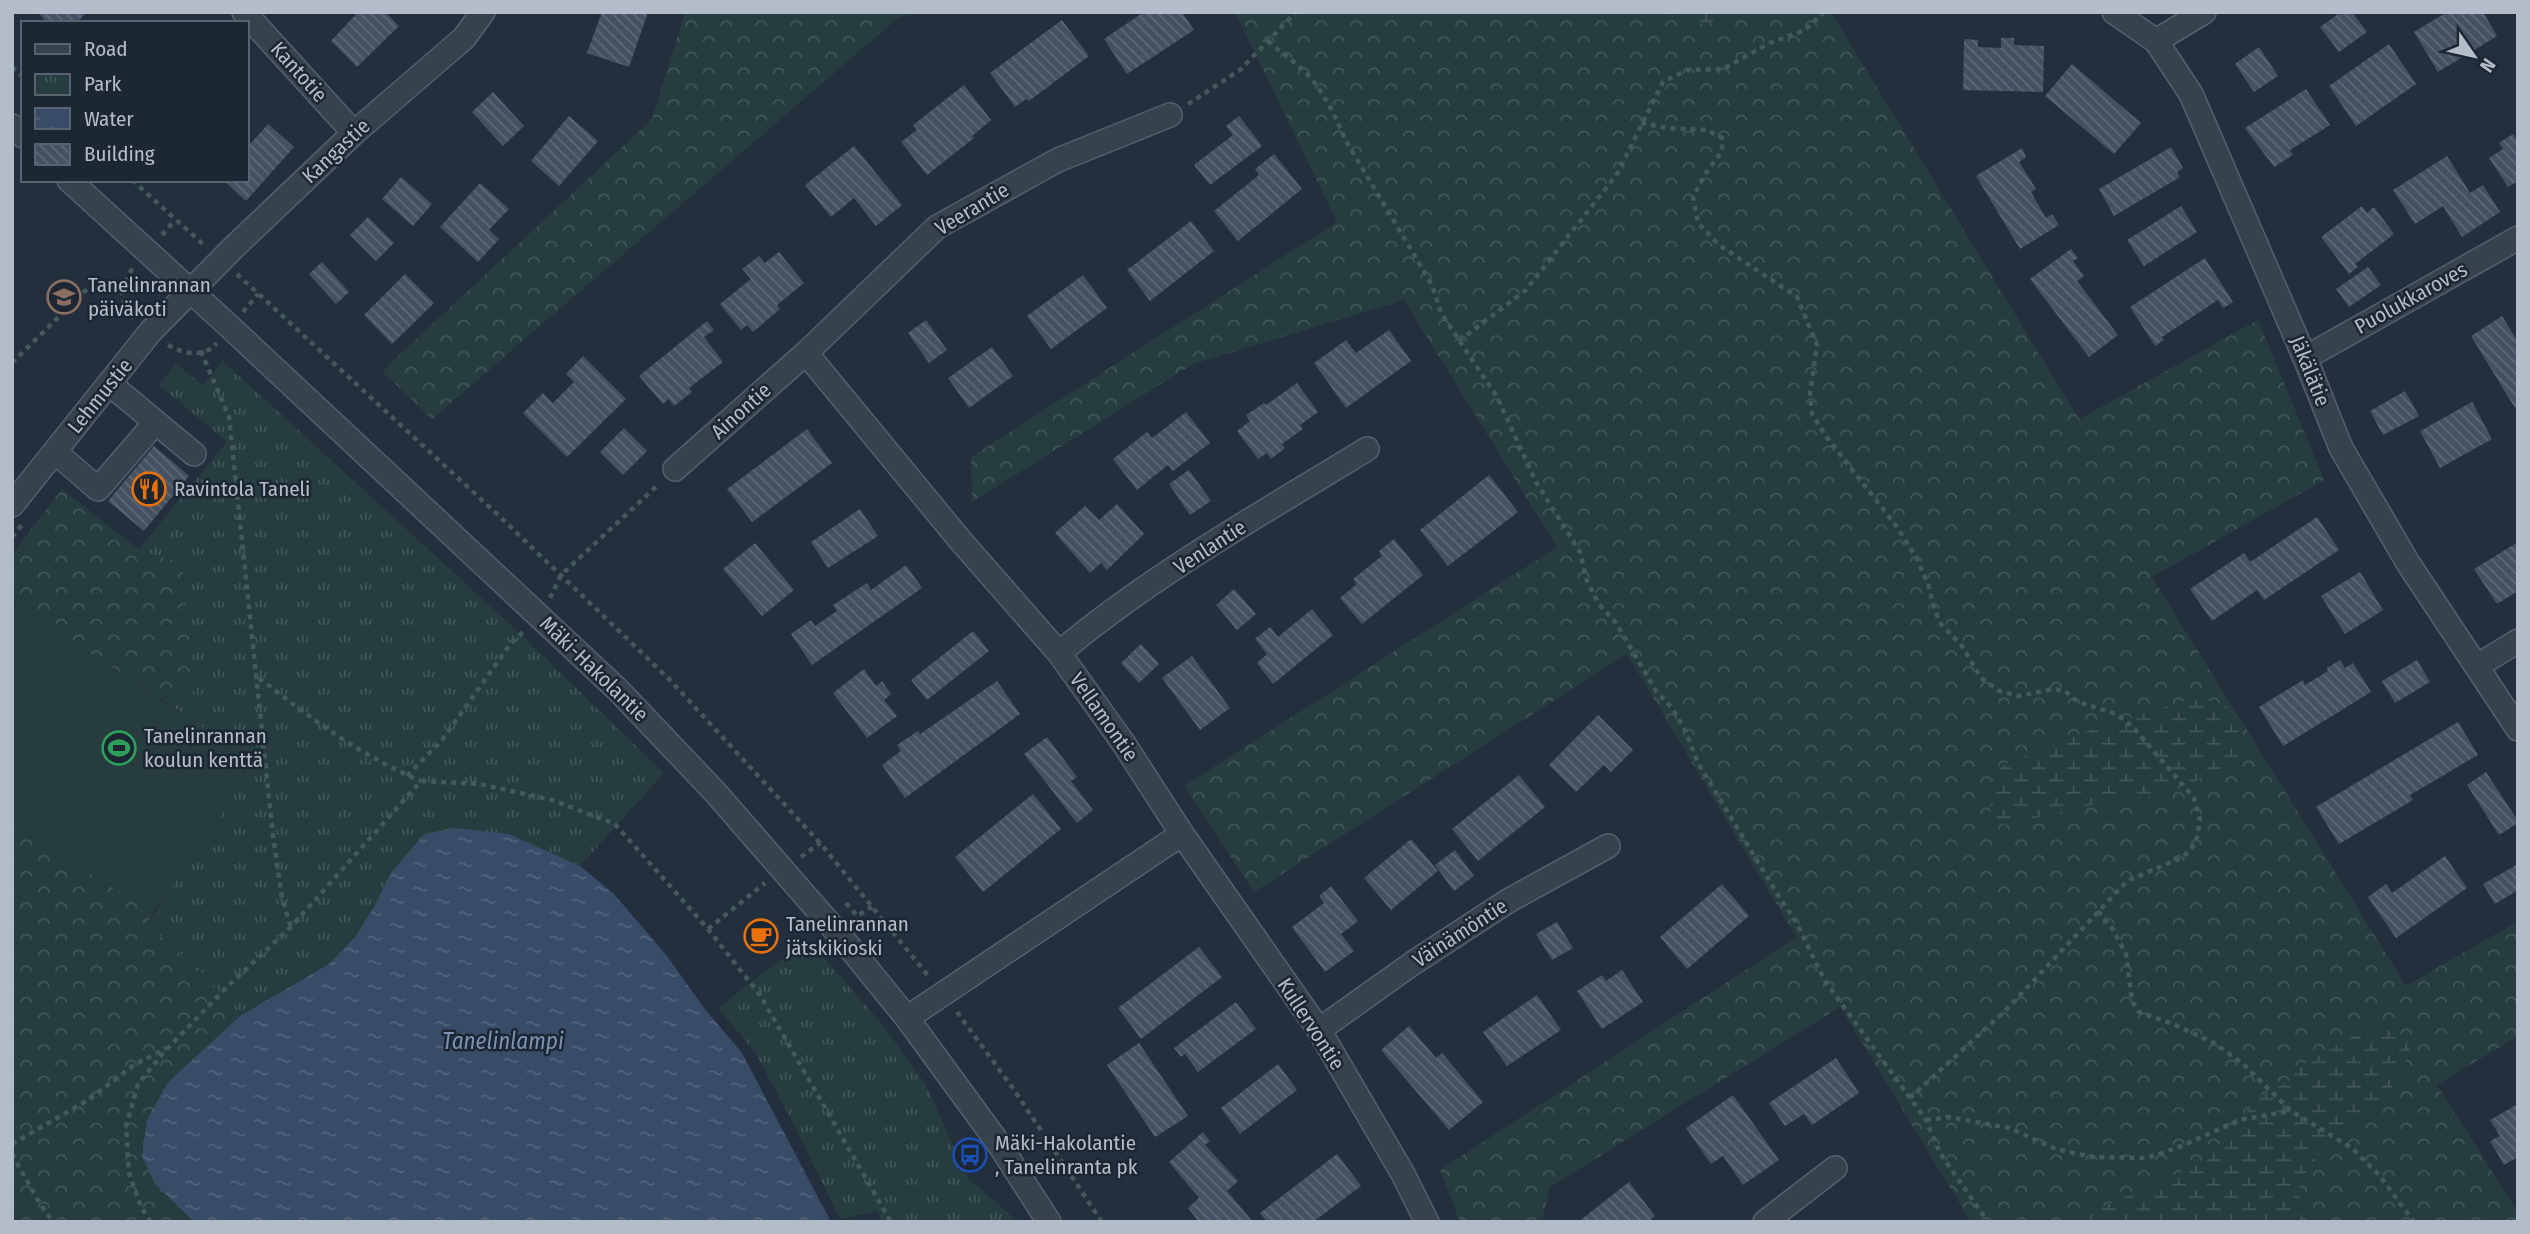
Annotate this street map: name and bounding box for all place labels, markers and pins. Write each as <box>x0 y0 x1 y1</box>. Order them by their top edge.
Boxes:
place label: Tanelinrannan päiväkoti <box>88 272 211 322</box>
school or university icon: Tanelinrannan päiväkoti <box>45 278 83 316</box>
restaurant icon: Ravintola Taneli <box>130 470 168 508</box>
place label: Ravintola Taneli <box>174 476 310 502</box>
place label: Tanelinrannan koulun kenttä <box>144 723 267 773</box>
sports icon: Tanelinrannan koulun kenttä <box>100 729 138 767</box>
place label: Tanelinrannan jätskikioski <box>785 911 909 961</box>
cafe icon: Tanelinrannan jätskikioski <box>742 917 780 955</box>
place label: Mäki-Hakolantie , Tanelinranta pk <box>995 1130 1138 1180</box>
bus stop icon: Mäki-Hakolantie , Tanelinranta pk <box>951 1136 989 1174</box>

